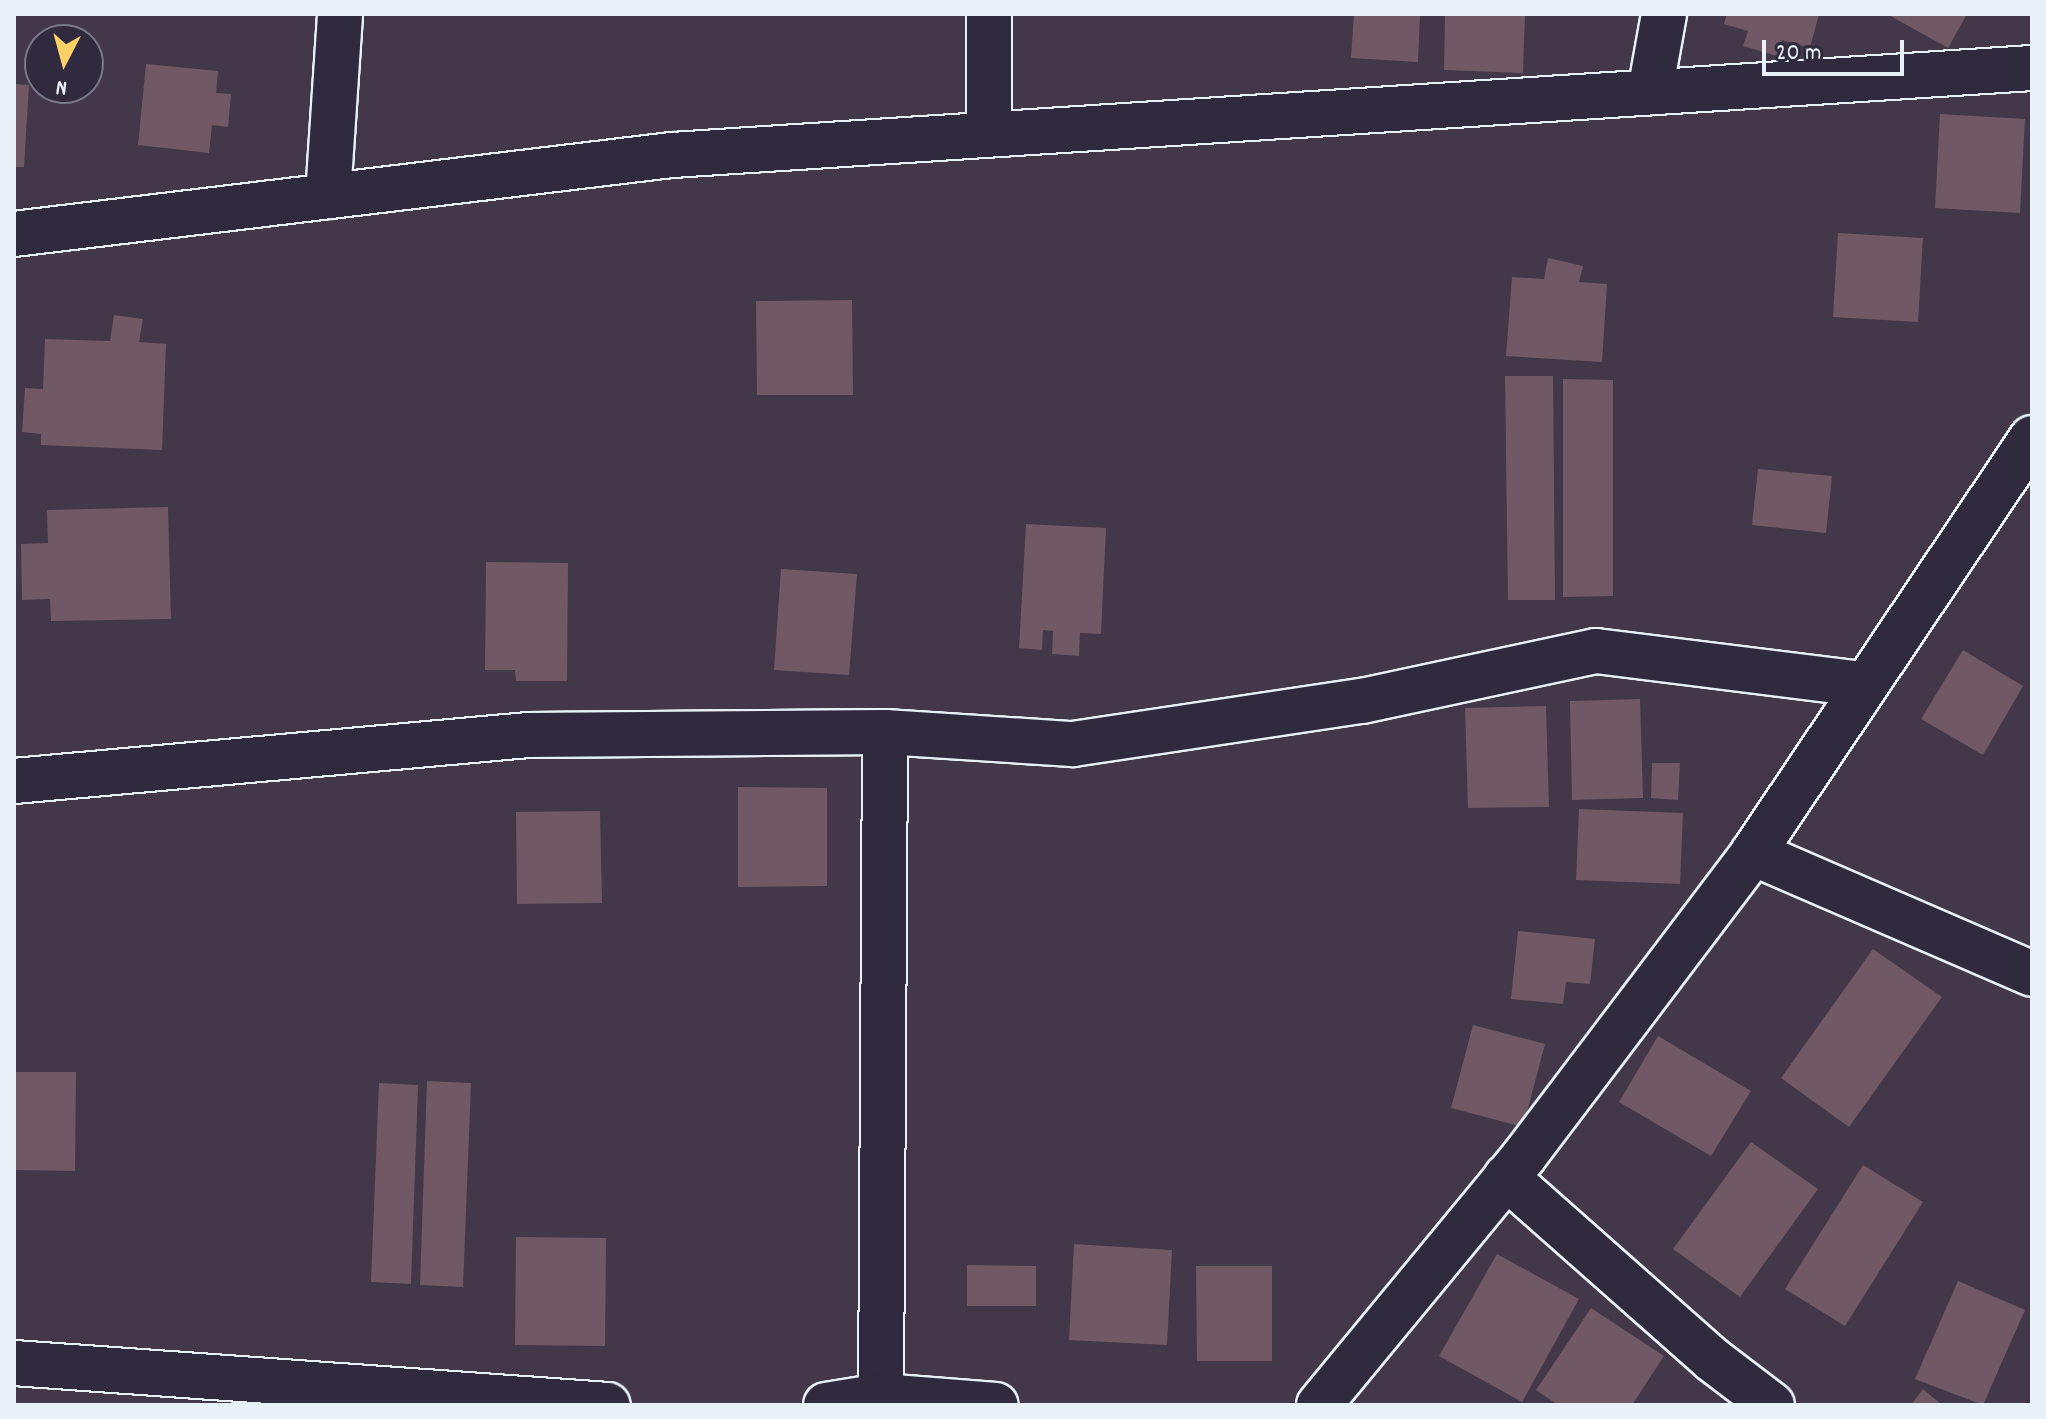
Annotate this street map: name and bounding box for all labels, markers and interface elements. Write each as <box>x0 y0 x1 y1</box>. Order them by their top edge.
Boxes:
north arrow <box>24 24 104 104</box>
scale bar <box>1766 24 1908 74</box>
text: 20 m <box>1776 37 1822 71</box>
text: N <box>55 70 69 102</box>

